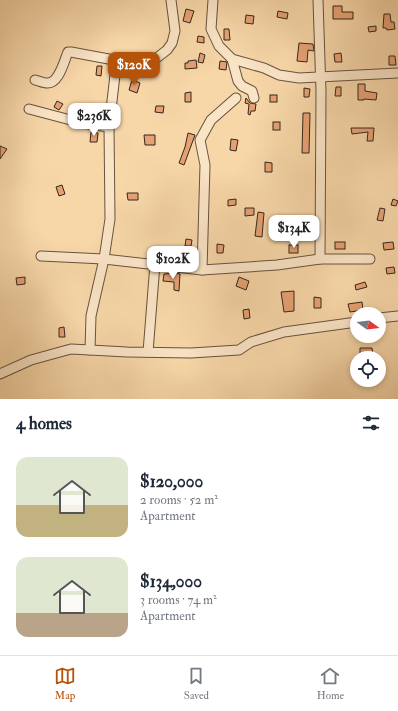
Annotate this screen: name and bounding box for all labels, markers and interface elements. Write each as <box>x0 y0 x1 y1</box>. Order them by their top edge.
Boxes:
pin: $120K <box>106 52 162 86</box>
text: $120K <box>117 57 151 73</box>
pin: $236K <box>66 103 122 137</box>
text: $236K <box>77 108 111 124</box>
pin: $134K <box>266 215 322 249</box>
text: $134K <box>277 220 311 236</box>
pin: $102K <box>145 246 201 280</box>
text: $102K <box>156 251 190 267</box>
north arrow <box>350 307 386 343</box>
map controls <box>350 307 386 387</box>
button: locate <box>350 351 386 387</box>
icon: filters <box>360 412 382 434</box>
text: 4 homes <box>16 413 72 434</box>
text: $120,000 <box>140 471 203 492</box>
icon: home <box>48 473 96 521</box>
text: 2 rooms · 52 m² <box>140 492 218 508</box>
text: Apartment <box>140 508 196 524</box>
text: $134,000 <box>140 571 202 592</box>
icon: home <box>48 573 96 621</box>
text: 3 rooms · 74 m² <box>140 592 217 608</box>
text: Apartment <box>140 608 196 624</box>
tab: Map <box>54 665 76 702</box>
tab: Saved <box>184 665 209 702</box>
tab: Home <box>317 665 344 702</box>

